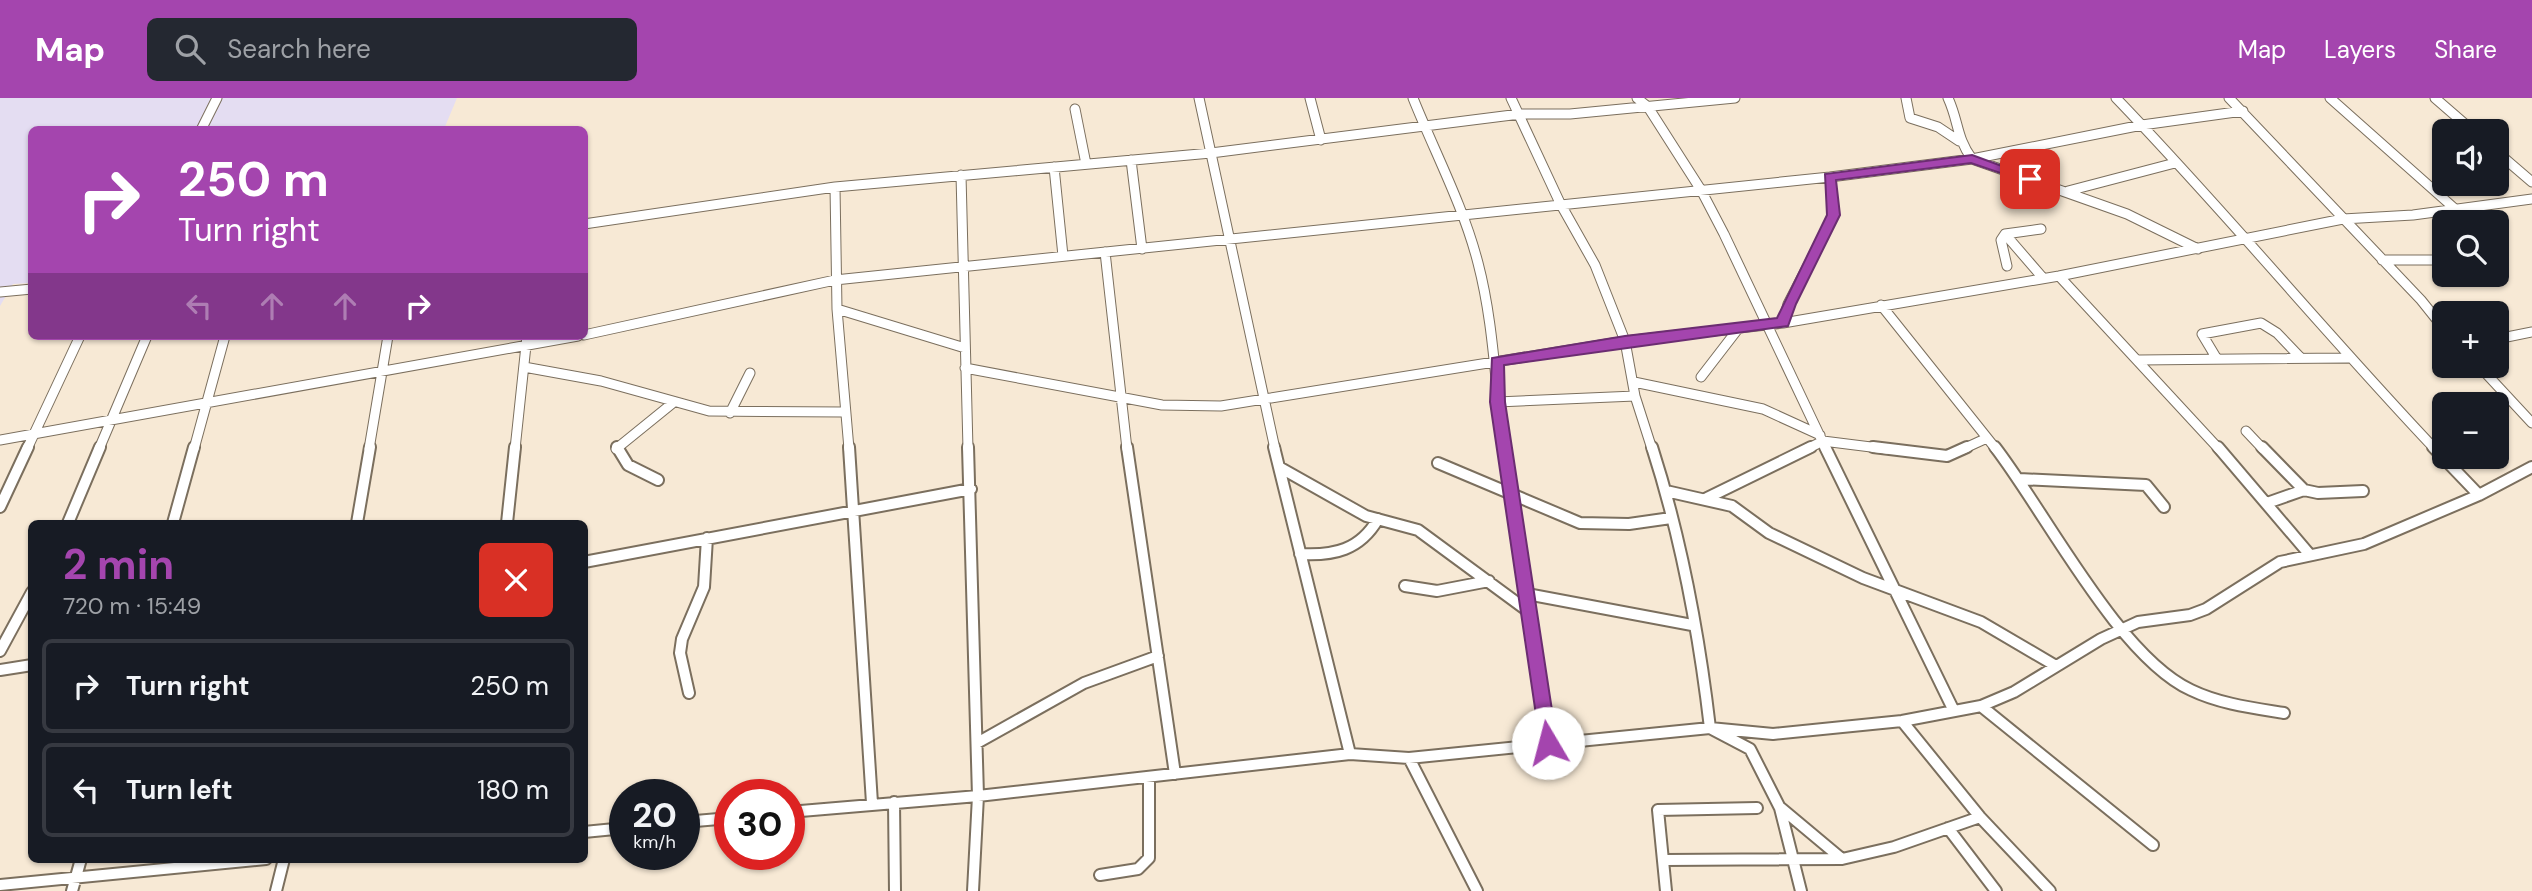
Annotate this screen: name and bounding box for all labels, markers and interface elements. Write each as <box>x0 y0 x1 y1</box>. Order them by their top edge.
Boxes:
search box <box>147 18 637 81</box>
text: Map <box>35 28 105 71</box>
icon: search <box>171 30 209 68</box>
text: Search here <box>227 32 371 66</box>
text: Map <box>2238 34 2286 65</box>
text: Layers <box>2324 34 2396 65</box>
text: Share <box>2434 34 2497 65</box>
map controls <box>2432 119 2509 469</box>
button: sound <box>2432 119 2509 196</box>
text: 250 m <box>178 147 329 211</box>
pin <box>2000 149 2060 209</box>
icon: right <box>63 154 154 245</box>
icon: arrive <box>2011 160 2049 198</box>
text: Turn right <box>178 209 320 251</box>
button: search <box>2432 210 2509 287</box>
icon: left <box>180 287 218 325</box>
icon: ahead <box>253 287 291 325</box>
icon: ahead <box>326 287 364 325</box>
icon: right <box>399 287 437 325</box>
button: + <box>2432 301 2509 378</box>
button: − <box>2432 392 2509 469</box>
text: 2 min <box>63 537 174 592</box>
button: close <box>479 543 553 617</box>
text: 720 m · 15:49 <box>63 591 201 621</box>
icon: right <box>67 667 105 705</box>
text: Turn right <box>126 669 250 703</box>
text: 250 m <box>470 669 549 703</box>
position arrow <box>1511 706 1585 780</box>
icon: left <box>67 771 105 809</box>
text: Turn left <box>126 773 233 807</box>
text: 180 m <box>477 773 549 807</box>
speed limit sign: 30 <box>714 779 805 870</box>
text: 20 <box>632 792 677 838</box>
text: km/h <box>633 830 676 854</box>

